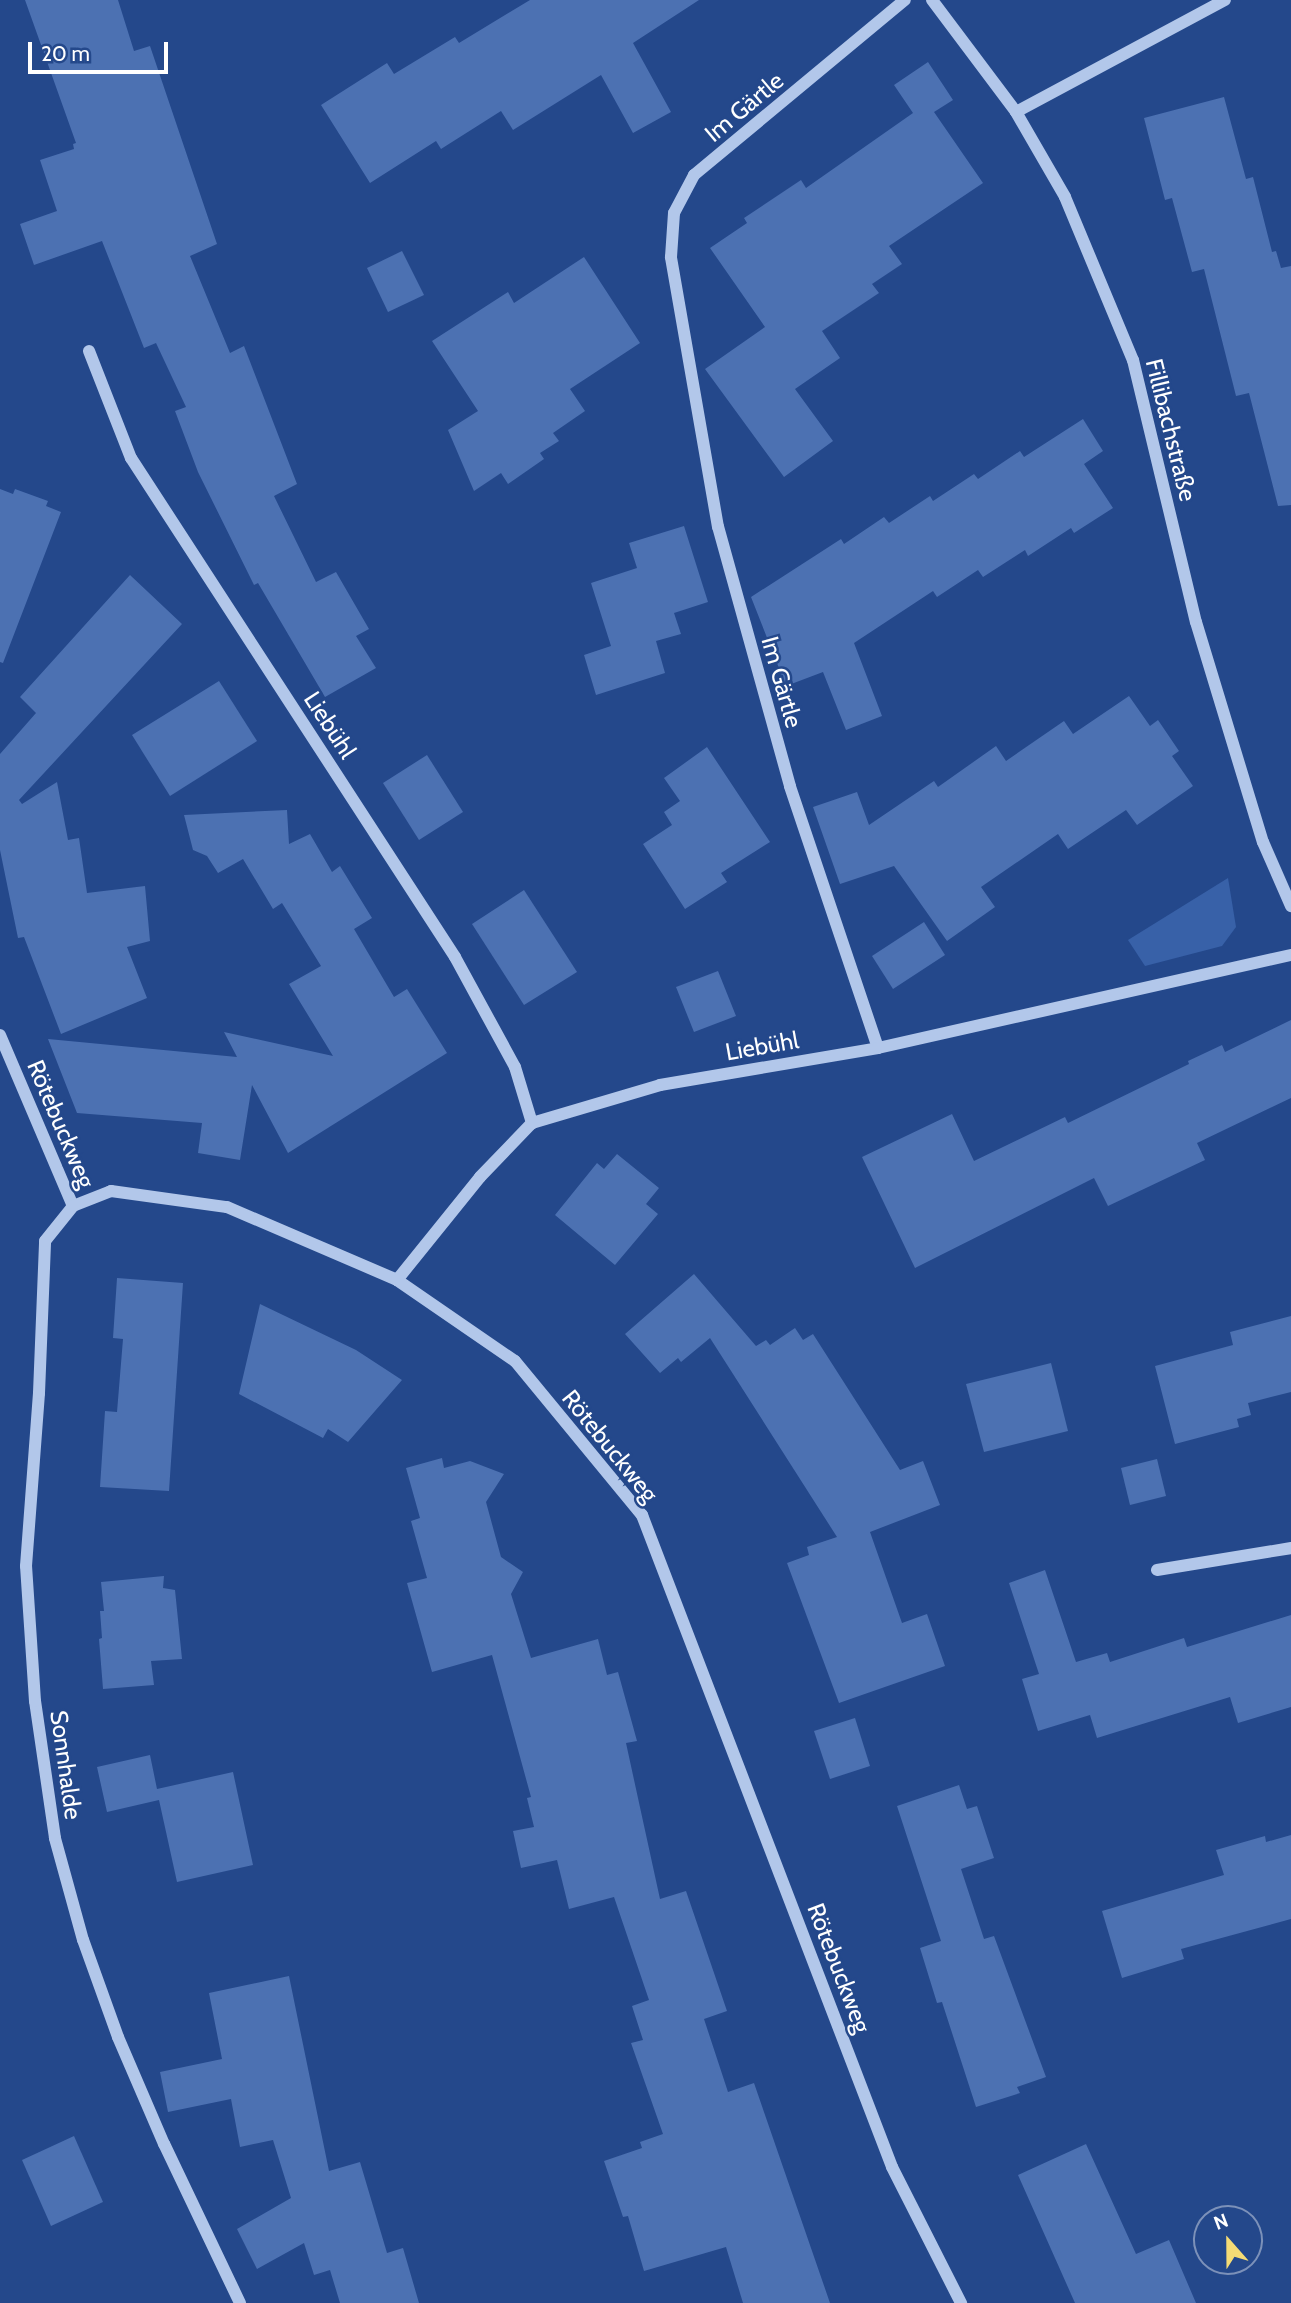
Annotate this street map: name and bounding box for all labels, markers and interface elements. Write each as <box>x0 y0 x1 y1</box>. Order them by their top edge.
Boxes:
scale bar <box>32 28 172 72</box>
text: 20 m <box>41 41 90 66</box>
street label: Im Gärtle <box>699 66 789 148</box>
street label: Fillibachstraße <box>1139 356 1203 504</box>
street label: Im Gärtle <box>755 633 809 731</box>
street label: Liebühl <box>298 686 362 764</box>
street label: Liebühl <box>723 1025 801 1067</box>
street label: Rötebuckweg <box>21 1056 101 1192</box>
street label: Rötebuckweg <box>556 1384 664 1508</box>
street label: Sonnhalde <box>44 1709 88 1821</box>
street label: Rötebuckweg <box>801 1899 877 2037</box>
north arrow <box>1193 2205 1263 2275</box>
text: N <box>1211 2209 1231 2235</box>

